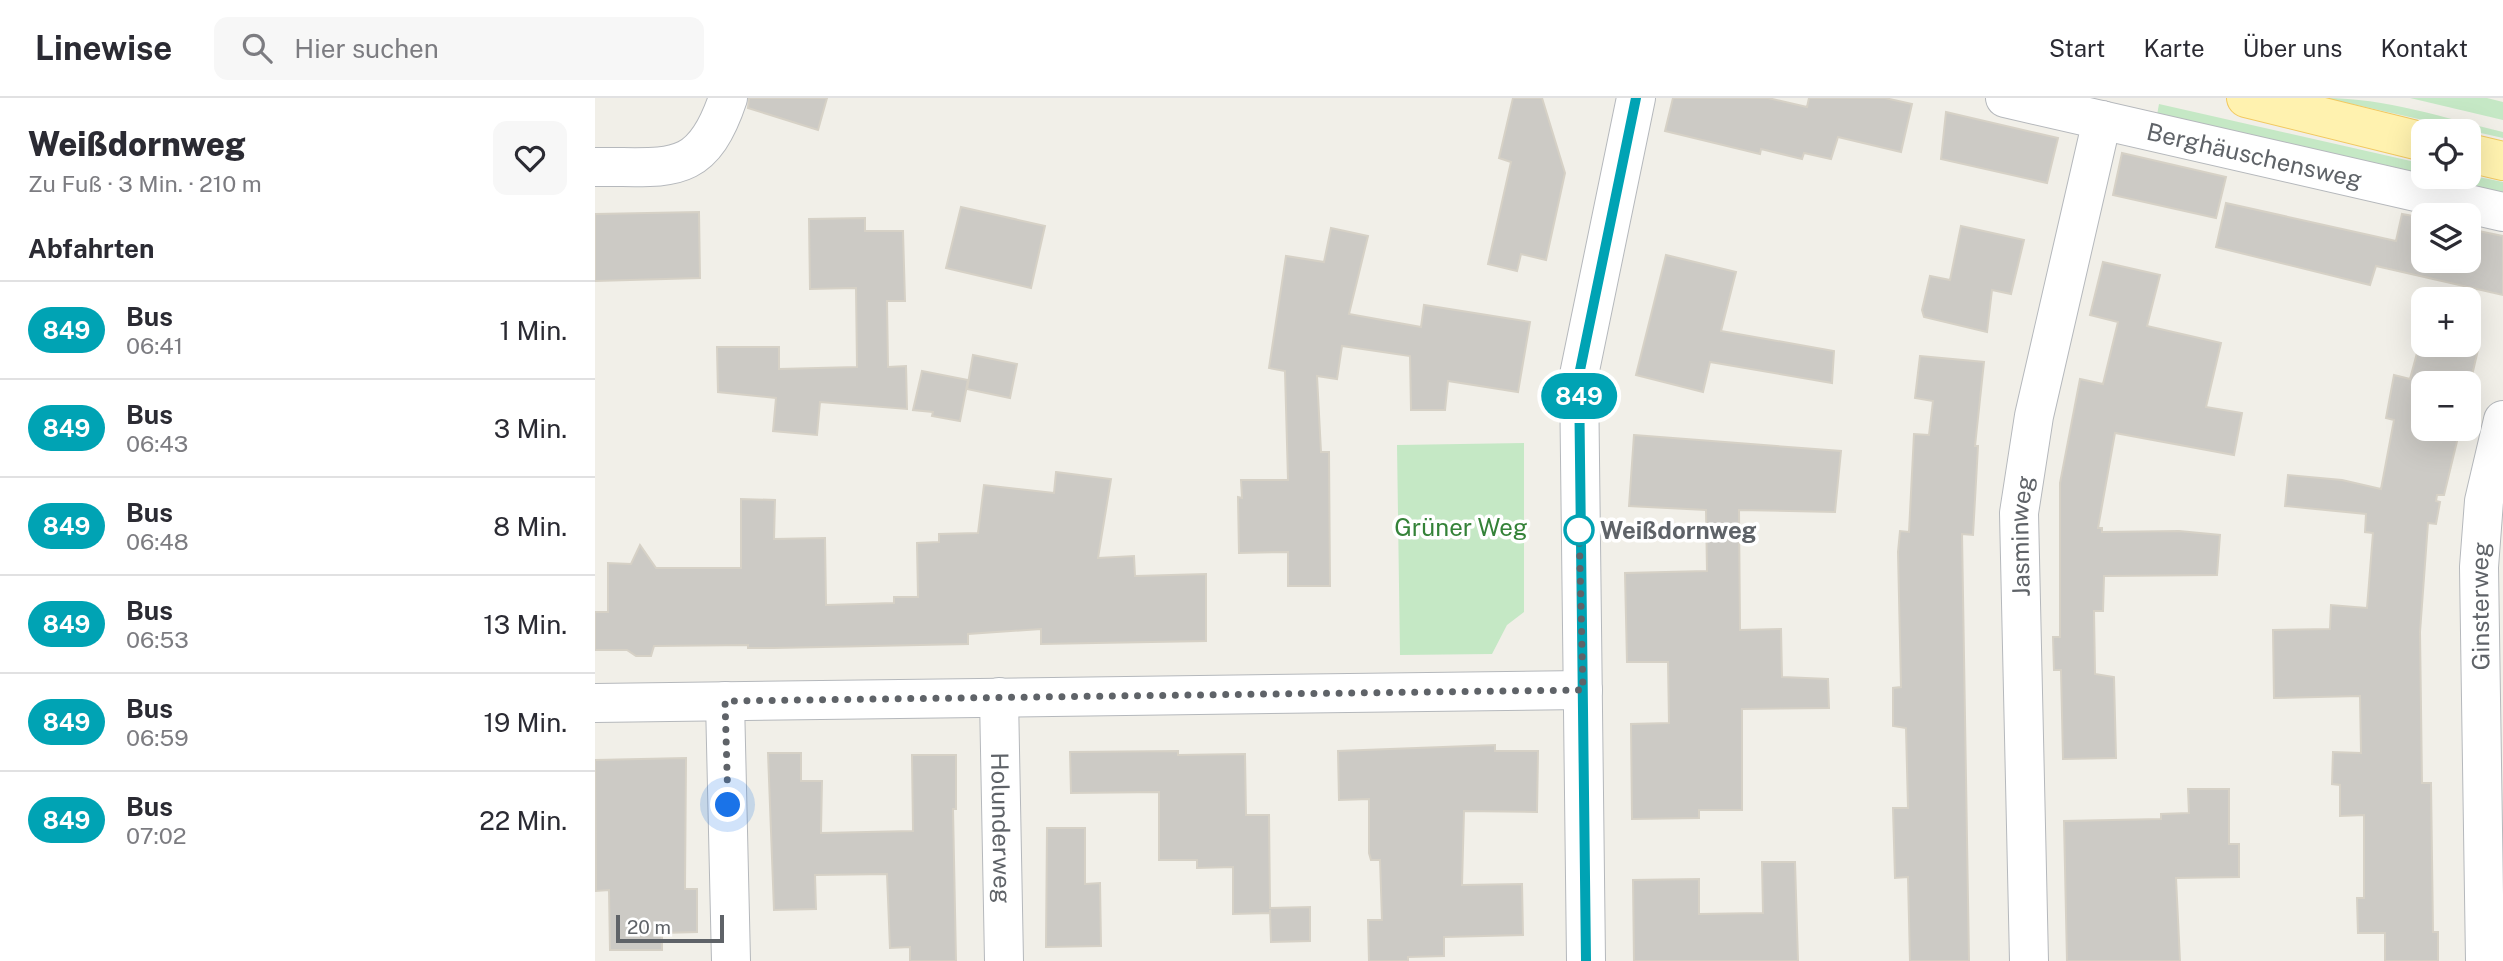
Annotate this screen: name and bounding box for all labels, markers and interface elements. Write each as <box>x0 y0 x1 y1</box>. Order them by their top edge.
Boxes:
search box <box>214 17 704 80</box>
text: Linewise <box>35 29 172 67</box>
icon: search <box>238 29 276 67</box>
text: Hier suchen <box>294 33 439 64</box>
text: Start <box>2049 34 2105 62</box>
text: Karte <box>2143 34 2205 62</box>
text: Über uns <box>2243 34 2342 62</box>
text: Kontakt <box>2380 34 2468 62</box>
street label: Berghäuschensweg <box>2144 117 2365 193</box>
map controls <box>2411 119 2481 441</box>
button: locate <box>2411 119 2481 189</box>
button: heart <box>493 121 567 195</box>
text: Weißdornweg <box>28 125 246 163</box>
text: Zu Fuß · 3 Min. · 210 m <box>28 170 262 197</box>
button: layers <box>2411 203 2481 273</box>
text: Abfahrten <box>28 233 154 264</box>
button: + <box>2411 287 2481 357</box>
text: Bus <box>126 301 173 332</box>
text: 1 Min. <box>500 315 567 346</box>
text: 849 <box>43 316 90 344</box>
text: 06:41 <box>126 332 183 359</box>
button: − <box>2411 371 2481 441</box>
line badge: 849 <box>1539 373 1619 419</box>
text: 849 <box>1555 382 1603 410</box>
text: Bus <box>126 399 173 430</box>
text: 3 Min. <box>494 413 567 444</box>
text: 849 <box>43 414 90 442</box>
text: 06:43 <box>126 430 188 457</box>
street label: Jasminweg <box>2004 473 2039 597</box>
text: Bus <box>126 497 173 528</box>
text: 8 Min. <box>493 511 567 542</box>
text: 849 <box>43 512 90 540</box>
park label: Grüner Weg <box>1394 513 1528 541</box>
marker: Weißdornweg <box>1564 515 1594 545</box>
place label: Weißdornweg <box>1600 516 1757 544</box>
text: 06:48 <box>126 528 189 555</box>
street label: Ginsterweg <box>2465 541 2495 671</box>
text: Bus <box>126 595 173 626</box>
text: 13 Min. <box>483 609 567 640</box>
text: 849 <box>43 610 90 638</box>
text: 06:53 <box>126 626 189 653</box>
text: Bus <box>126 693 173 724</box>
text: 19 Min. <box>483 707 567 738</box>
text: 849 <box>43 708 90 736</box>
text: 06:59 <box>126 724 189 751</box>
street label: Holunderweg <box>986 752 1017 904</box>
your location <box>710 787 745 822</box>
text: Bus <box>126 791 173 822</box>
text: 22 Min. <box>479 805 567 836</box>
text: 849 <box>43 806 90 834</box>
text: 07:02 <box>126 822 186 849</box>
scale bar <box>616 912 725 944</box>
text: 20 m <box>627 916 671 938</box>

